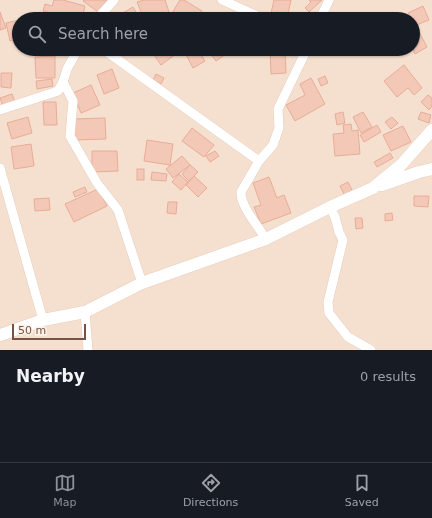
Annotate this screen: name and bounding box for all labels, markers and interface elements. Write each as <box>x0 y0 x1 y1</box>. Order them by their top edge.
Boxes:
search box <box>12 12 420 56</box>
icon: search <box>26 23 48 45</box>
text: Search here <box>58 25 148 43</box>
scale bar <box>12 322 86 341</box>
text: 50 m <box>18 324 46 337</box>
text: Nearby <box>16 366 85 386</box>
text: 0 results <box>360 369 416 384</box>
tab: Map <box>53 472 76 509</box>
tab: Directions <box>183 472 238 509</box>
tab: Saved <box>345 472 379 509</box>

